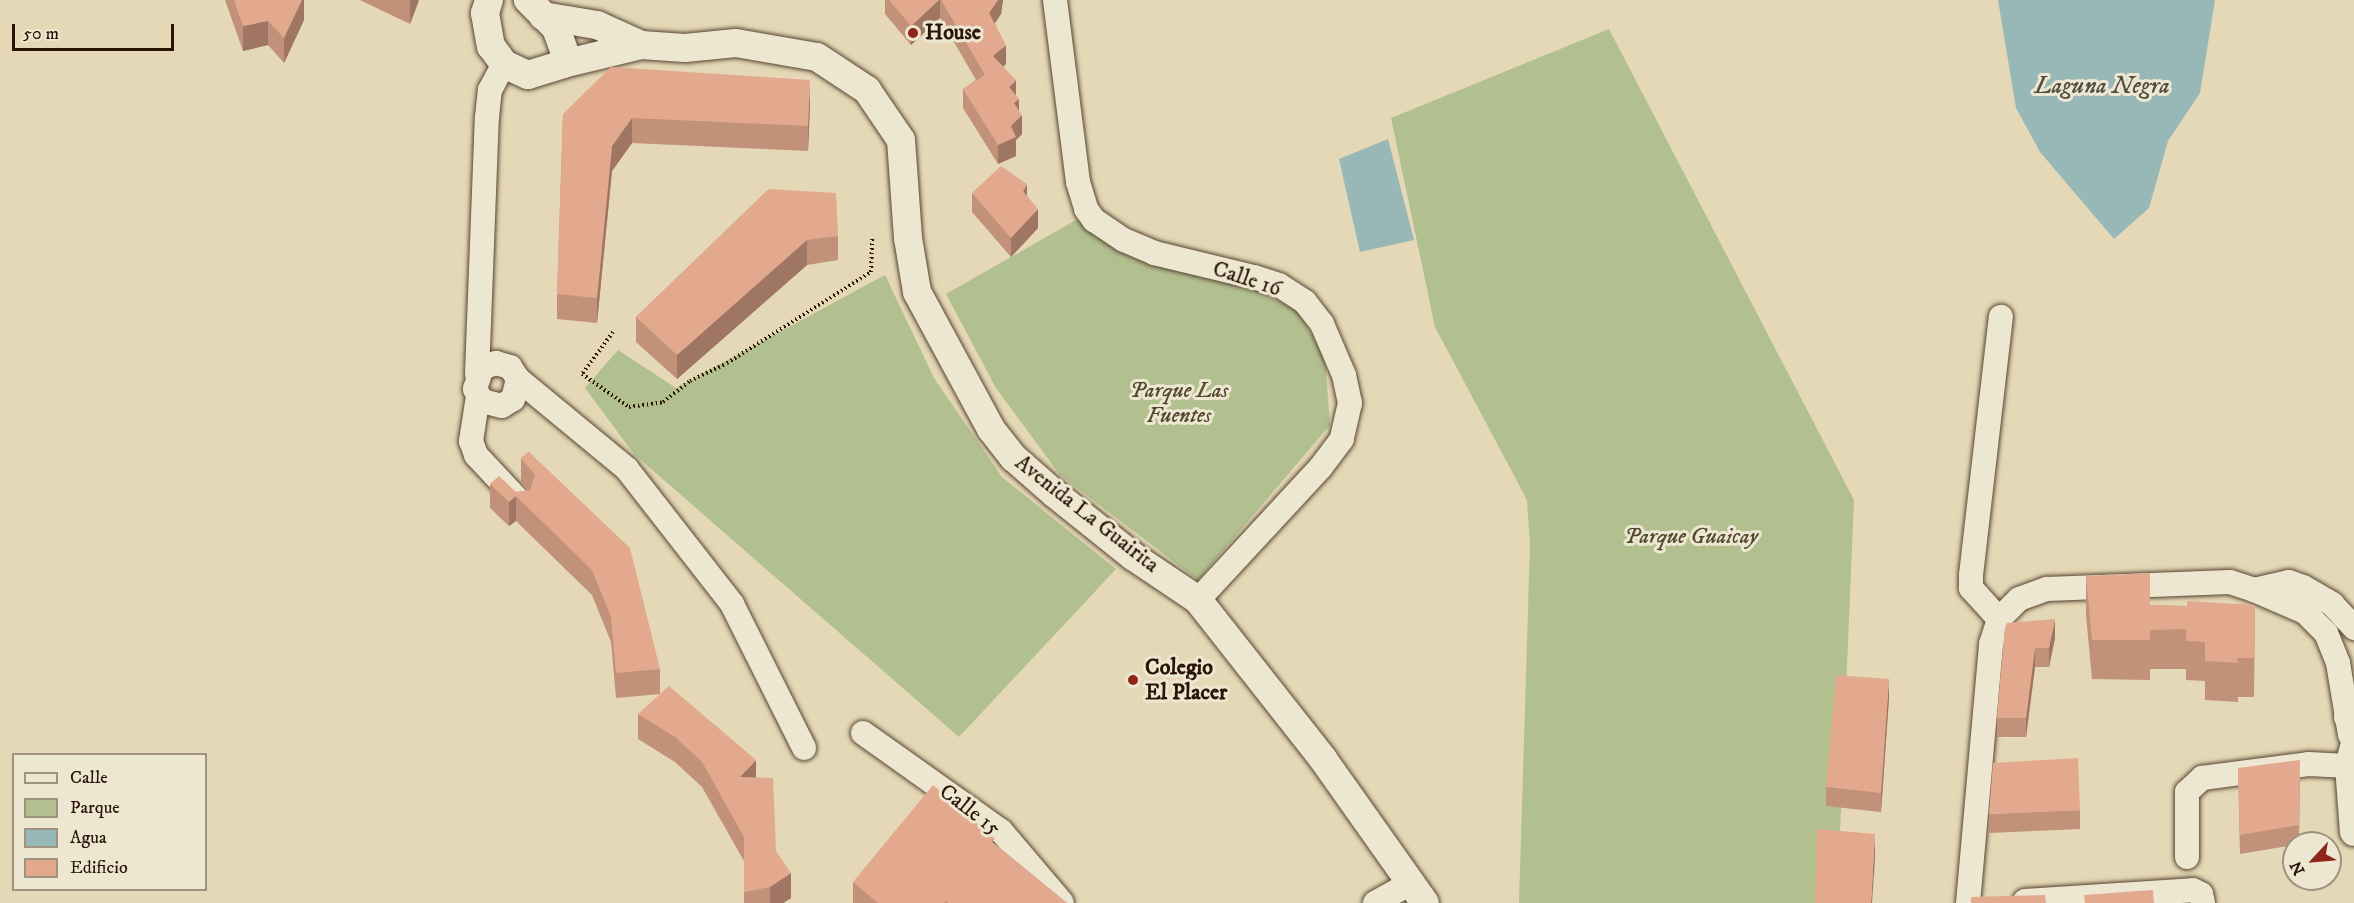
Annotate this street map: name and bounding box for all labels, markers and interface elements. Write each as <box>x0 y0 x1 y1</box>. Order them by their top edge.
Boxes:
scale bar <box>15 12 177 50</box>
place label: House <box>925 20 981 46</box>
text: 50 m <box>23 23 59 45</box>
marker: House <box>906 26 920 40</box>
water label: Laguna Negra <box>2034 73 2170 101</box>
street label: Calle 16 <box>1209 256 1285 302</box>
park label: Parque Las Fuentes <box>1130 377 1228 428</box>
street label: Avenida La Guairita <box>1010 450 1164 578</box>
park label: Parque Guaicay <box>1624 524 1758 550</box>
place label: Colegio El Placer <box>1145 654 1227 706</box>
marker: Colegio El Placer <box>1126 673 1140 687</box>
legend <box>12 753 207 891</box>
text: Calle <box>70 767 108 789</box>
street label: Calle 15 <box>934 778 1006 842</box>
text: Parque <box>70 797 120 819</box>
text: Agua <box>70 827 107 849</box>
north arrow <box>2282 831 2342 891</box>
text: Edificio <box>70 857 128 879</box>
text: N <box>2286 858 2309 878</box>

